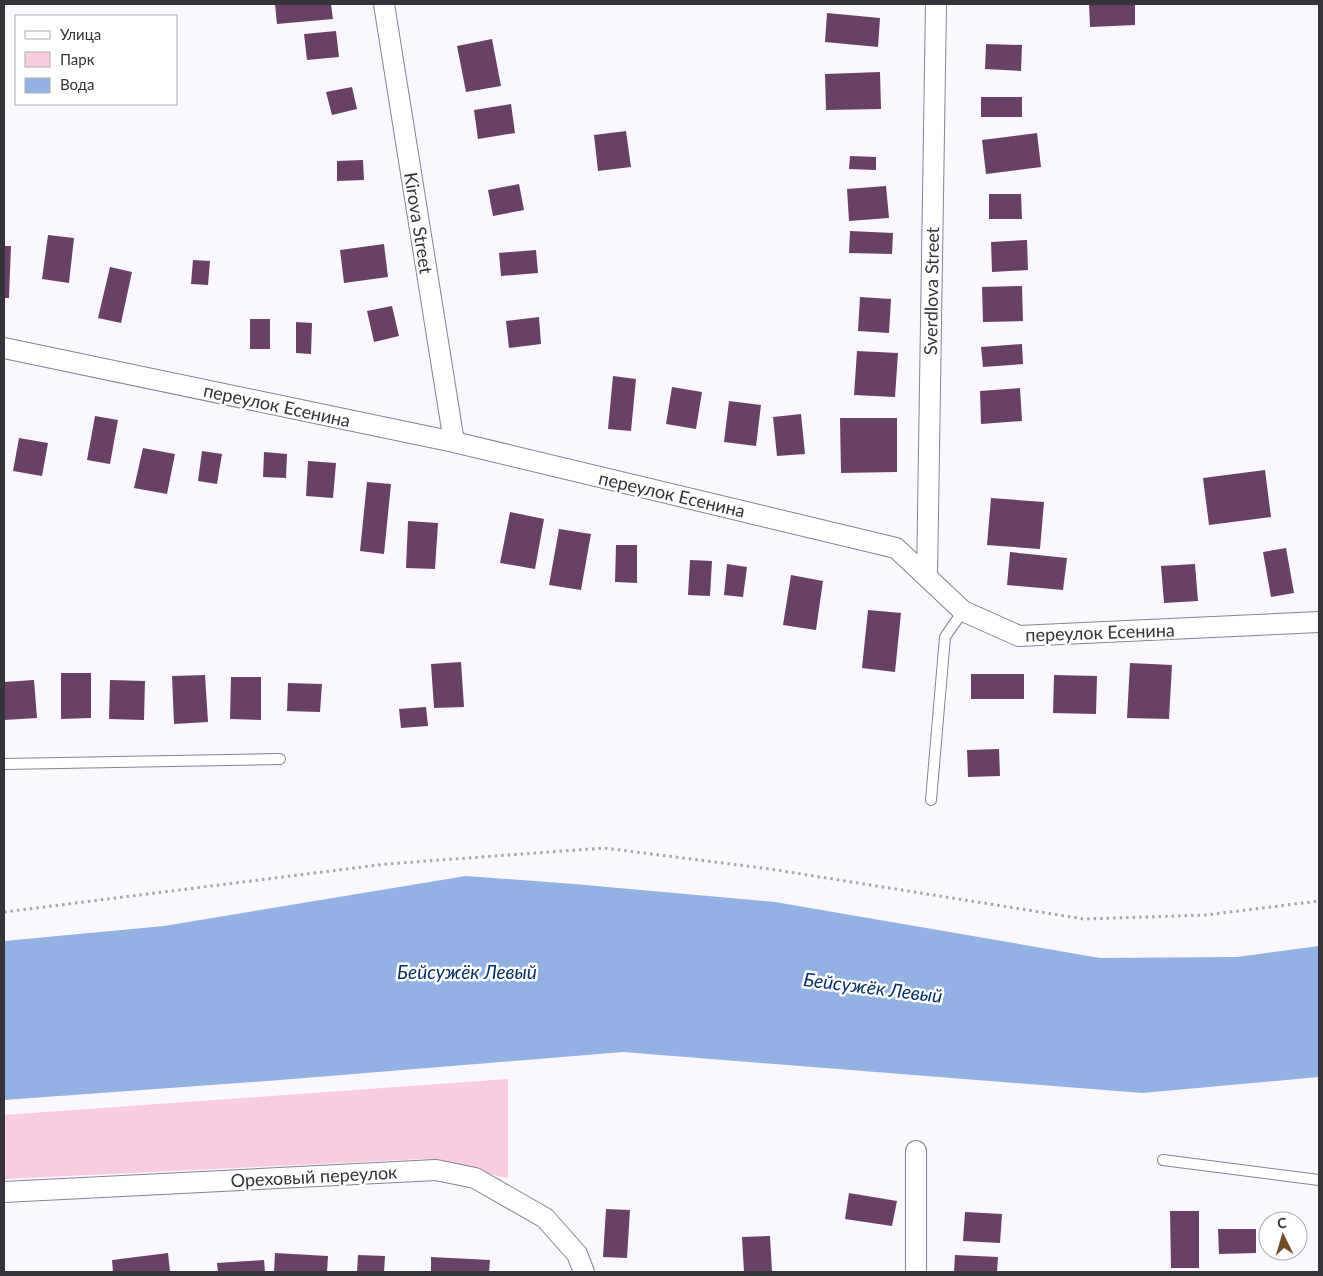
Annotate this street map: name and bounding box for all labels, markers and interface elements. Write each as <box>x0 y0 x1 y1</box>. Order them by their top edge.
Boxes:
legend <box>15 15 178 105</box>
text: Улица <box>60 25 101 43</box>
text: Парк <box>60 50 95 68</box>
text: Вода <box>60 75 95 93</box>
street label: Kirova Street <box>400 171 438 276</box>
street label: Sverdlova Street <box>919 226 943 355</box>
street label: переулок Есенина <box>202 379 352 431</box>
street label: переулок Есенина <box>597 466 747 522</box>
street label: переулок Есенина <box>1025 618 1175 646</box>
water label: Бейсужёк Левый <box>397 960 537 983</box>
water label: Бейсужёк Левый <box>802 967 944 1007</box>
street label: Ореховый переулок <box>230 1161 399 1191</box>
north arrow <box>1258 1211 1308 1261</box>
text: С <box>1276 1214 1288 1231</box>

